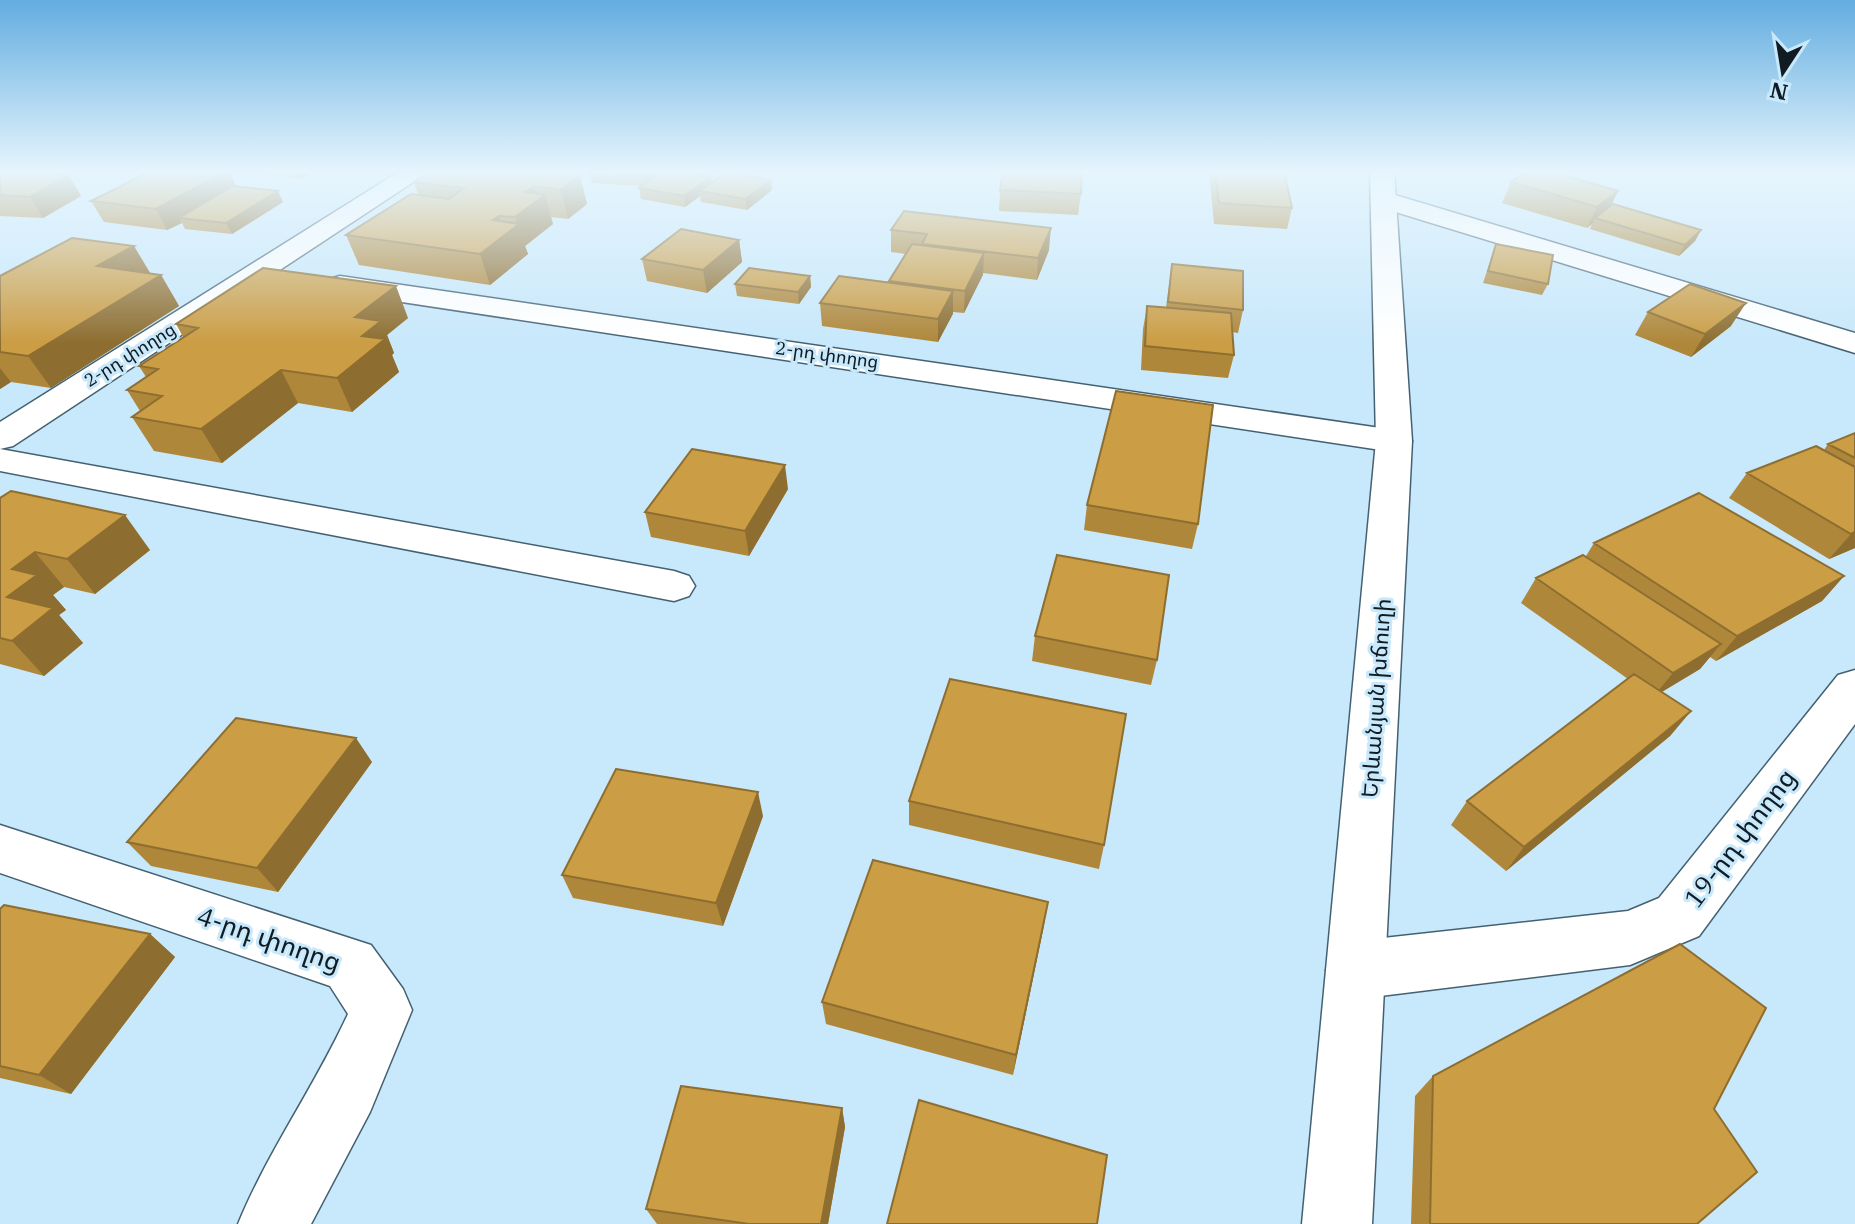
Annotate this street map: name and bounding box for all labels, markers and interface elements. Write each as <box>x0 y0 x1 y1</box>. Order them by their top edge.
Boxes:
north arrow <box>1743 32 1823 112</box>
text: N <box>1767 76 1790 108</box>
street label: 2-րդ փողոց <box>80 317 180 392</box>
street label: 2-րդ փողոց <box>774 336 880 373</box>
street label: Երևանյան խճուղի <box>1354 597 1397 799</box>
street label: 19-րդ փողոց <box>1676 761 1803 914</box>
street label: 4-րդ փողոց <box>193 898 346 979</box>

